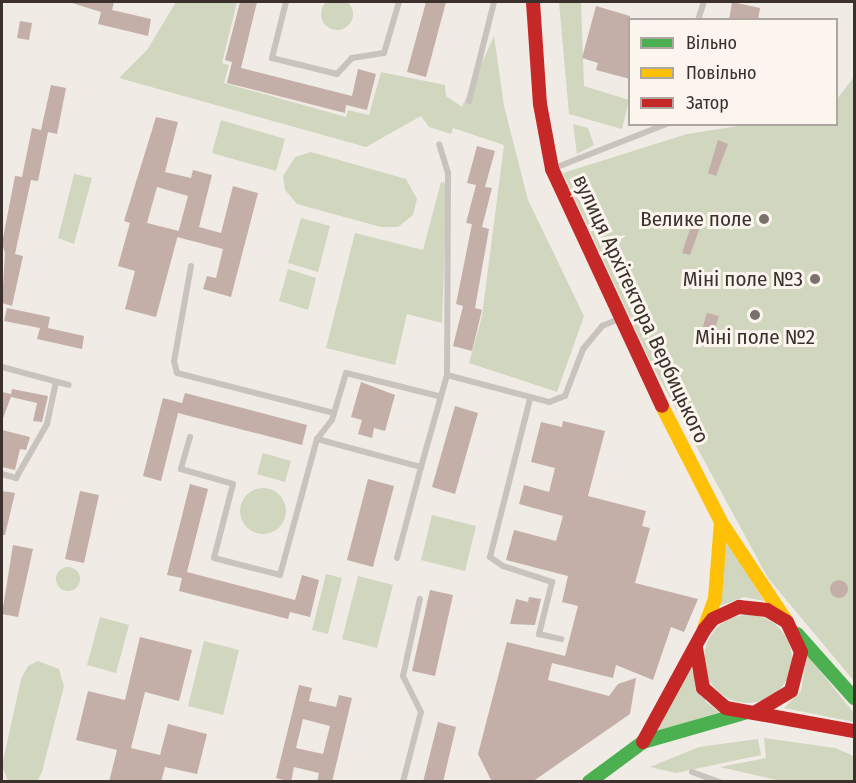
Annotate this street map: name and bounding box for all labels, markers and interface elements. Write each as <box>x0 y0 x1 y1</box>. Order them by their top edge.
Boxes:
legend <box>628 18 838 126</box>
text: Вільно <box>686 32 737 54</box>
text: Повільно <box>686 62 757 84</box>
text: Затор <box>686 92 729 114</box>
street label: вулиця Архітектора Вербицького <box>568 171 714 447</box>
place label: Велике поле <box>640 206 752 232</box>
marker: Велике поле <box>757 212 771 226</box>
place label: Міні поле №3 <box>683 266 803 292</box>
marker: Міні поле №3 <box>808 272 822 286</box>
marker: Міні поле №2 <box>748 308 762 322</box>
place label: Міні поле №2 <box>695 324 815 350</box>

